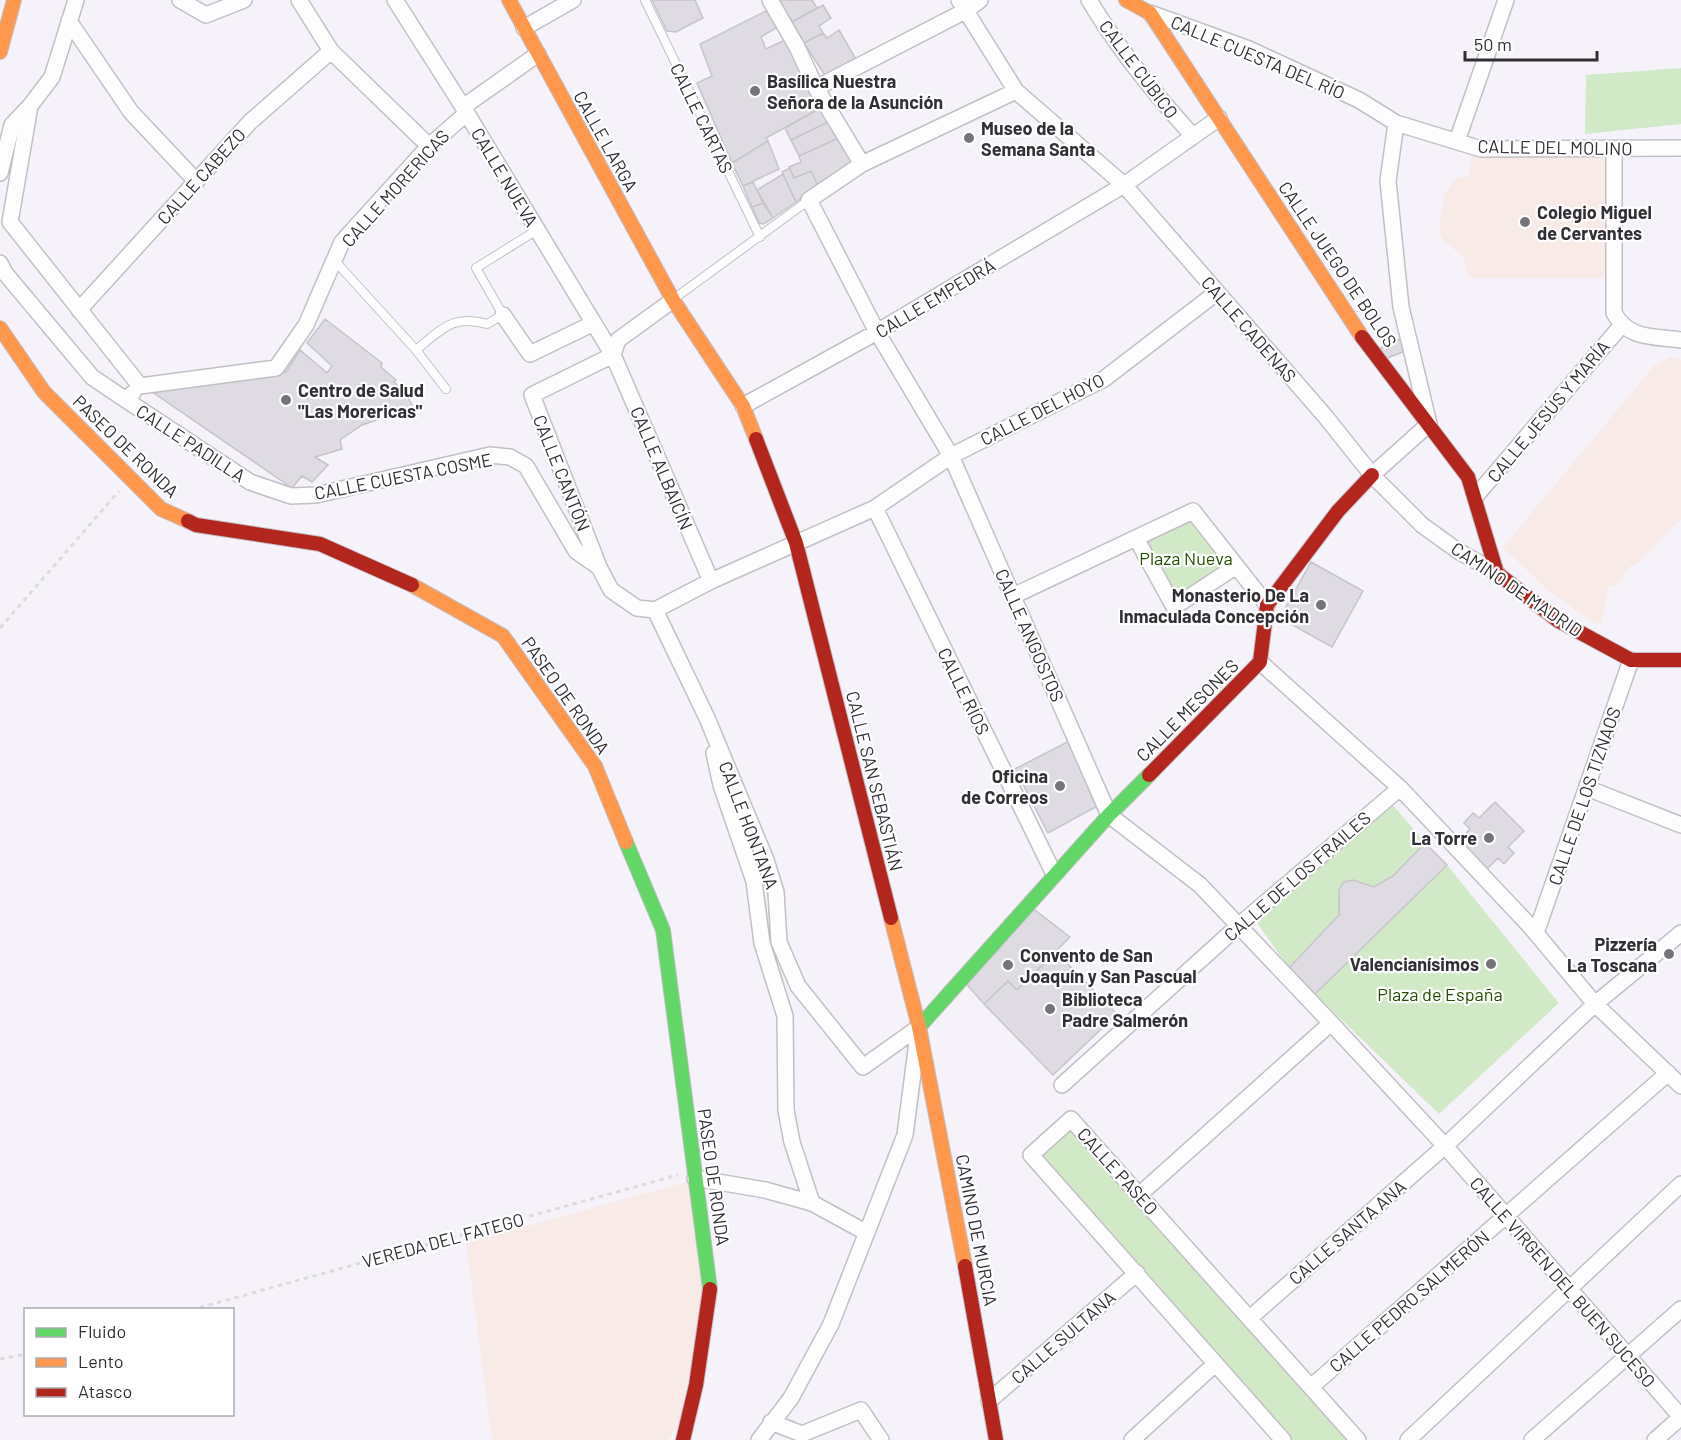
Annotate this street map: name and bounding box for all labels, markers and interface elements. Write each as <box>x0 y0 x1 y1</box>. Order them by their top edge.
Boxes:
street label: CALLE CUESTA DEL RÍO <box>1168 10 1348 104</box>
street label: CALLE CÚBICO <box>1095 15 1183 123</box>
scale bar <box>1465 24 1597 62</box>
text: 50 m <box>1474 33 1512 55</box>
street label: CALLE CARTAS <box>666 59 738 177</box>
place label: Basílica Nuestra Señora de la Asunción <box>767 70 943 113</box>
marker: Basílica Nuestra Señora de la Asunción <box>748 84 762 98</box>
street label: CALLE LARGA <box>569 87 643 195</box>
place label: Museo de la Semana Santa <box>981 117 1095 160</box>
street label: CALLE CABEZO <box>152 123 250 229</box>
street label: CALLE NUEVA <box>467 124 543 231</box>
street label: CALLE MORERICAS <box>337 125 453 251</box>
marker: Museo de la Semana Santa <box>962 131 976 145</box>
street label: CALLE DEL MOLINO <box>1477 135 1633 159</box>
street label: CALLE JUEGO DE BOLOS <box>1274 177 1402 351</box>
place label: Colegio Miguel de Cervantes <box>1537 201 1652 244</box>
marker: Colegio Miguel de Cervantes <box>1518 215 1532 229</box>
street label: CALLE EMPEDRÁ <box>871 254 999 342</box>
street label: CALLE CADENAS <box>1197 271 1301 387</box>
street label: CALLE JESÚS Y MARÍA <box>1482 335 1614 486</box>
street label: CALLE DEL HOYO <box>976 368 1108 450</box>
place label: Centro de Salud "Las Morericas" <box>298 379 424 422</box>
street label: PASEO DE RONDA <box>69 390 183 502</box>
marker: Centro de Salud "Las Morericas" <box>279 393 293 407</box>
street label: CALLE PADILLA <box>132 400 250 487</box>
street label: CALLE ALBAICÍN <box>626 403 698 533</box>
street label: CALLE CANTÓN <box>529 412 595 534</box>
street label: CALLE CUESTA COSME <box>312 448 494 504</box>
street label: CAMINO DE MADRID <box>1447 537 1587 641</box>
park label: Plaza Nueva <box>1139 547 1233 569</box>
street label: CALLE ANGOSTOS <box>991 565 1069 705</box>
place label: Monasterio De La Inmaculada Concepción <box>1119 584 1309 627</box>
marker: Monasterio De La Inmaculada Concepción <box>1314 598 1328 612</box>
street label: PASEO DE RONDA <box>517 632 615 758</box>
street label: CALLE RÍOS <box>933 644 995 738</box>
street label: CALLE MESONES <box>1131 654 1243 766</box>
street label: CALLE SAN SEBASTIÁN <box>842 689 908 873</box>
street label: CALLE DE LOS TIZNAOS <box>1543 704 1625 888</box>
street label: CALLE HONTANA <box>715 758 784 892</box>
place label: Oficina de Correos <box>961 765 1048 808</box>
marker: Oficina de Correos <box>1053 779 1067 793</box>
street label: CALLE DE LOS FRAILES <box>1219 806 1375 946</box>
place label: La Torre <box>1411 827 1477 849</box>
marker: La Torre <box>1482 831 1496 845</box>
place label: Pizzería La Toscana <box>1567 933 1657 976</box>
place label: Convento de San Joaquín y San Pascual <box>1020 944 1197 987</box>
marker: Pizzería La Toscana <box>1662 947 1676 961</box>
place label: Valencianísimos <box>1350 953 1479 975</box>
marker: Valencianísimos <box>1484 957 1498 971</box>
marker: Convento de San Joaquín y San Pascual <box>1001 958 1015 972</box>
park label: Plaza de España <box>1377 983 1503 1005</box>
place label: Biblioteca Padre Salmerón <box>1062 988 1188 1031</box>
marker: Biblioteca Padre Salmerón <box>1043 1002 1057 1016</box>
street label: PASEO DE RONDA <box>693 1107 735 1247</box>
street label: CALLE PASEO <box>1073 1123 1163 1219</box>
street label: CAMINO DE MURCIA <box>952 1152 1003 1308</box>
street label: CALLE VIRGEN DEL BUEN SUCESO <box>1466 1172 1660 1392</box>
street label: CALLE SANTA ANA <box>1284 1175 1410 1289</box>
street label: VEREDA DEL FATEGO <box>360 1208 526 1272</box>
street label: CALLE PEDRO SALMERÓN <box>1324 1225 1494 1377</box>
street label: CALLE SULTANA <box>1006 1286 1120 1388</box>
legend <box>24 1308 234 1416</box>
text: Fluido <box>78 1320 126 1342</box>
text: Lento <box>78 1350 124 1372</box>
text: Atasco <box>78 1380 132 1402</box>

